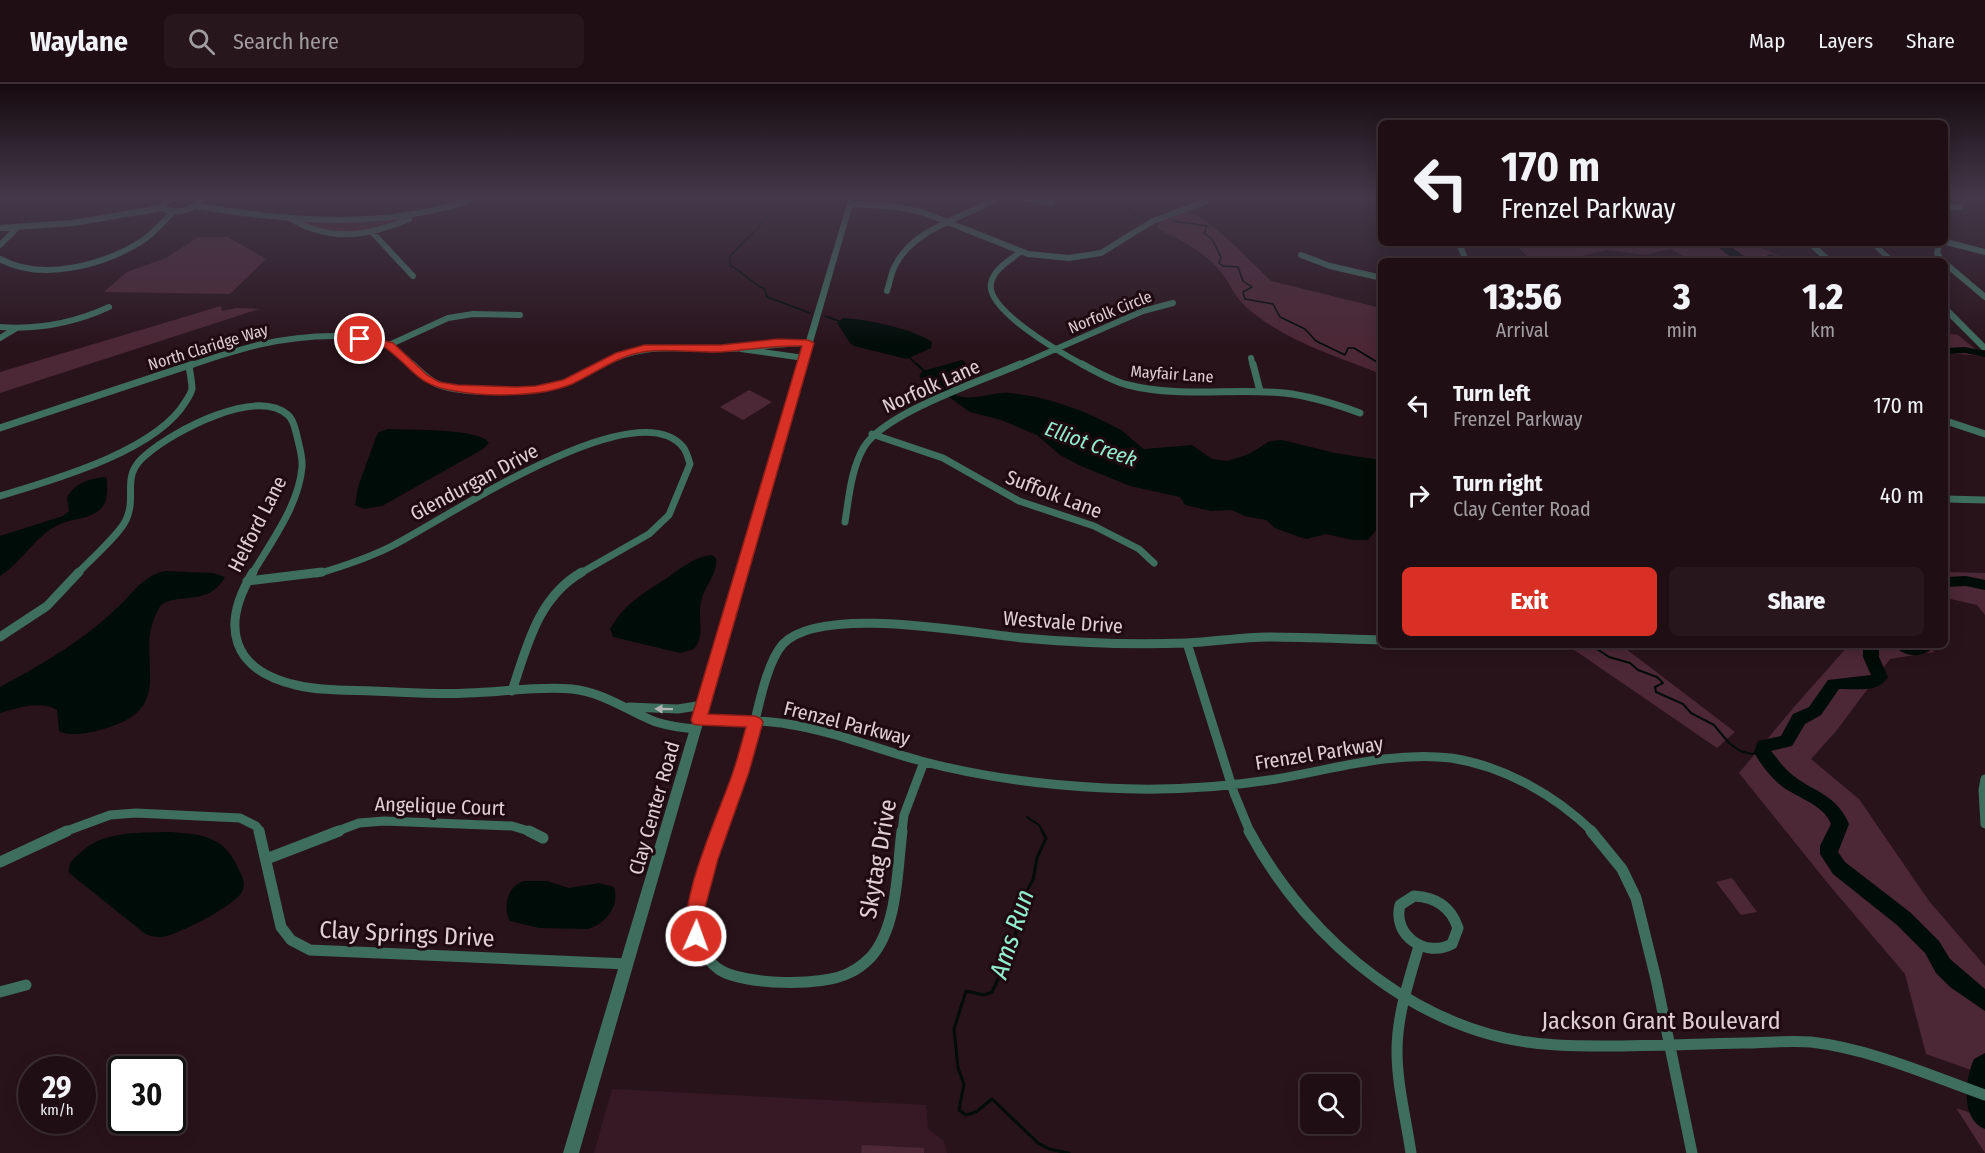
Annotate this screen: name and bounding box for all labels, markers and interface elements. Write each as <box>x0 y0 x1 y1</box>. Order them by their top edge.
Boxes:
search box <box>164 14 584 68</box>
text: Waylane <box>30 25 128 58</box>
icon: search <box>185 25 218 58</box>
text: Search here <box>233 28 339 55</box>
text: Map <box>1749 28 1785 54</box>
text: Layers <box>1818 28 1873 54</box>
text: Share <box>1906 28 1955 54</box>
text: 170 m <box>1501 142 1600 192</box>
icon: left <box>1402 144 1480 222</box>
text: Frenzel Parkway <box>1501 193 1676 225</box>
text: 13:56 <box>1483 275 1562 319</box>
text: 3 <box>1673 275 1691 319</box>
text: 1.2 <box>1802 275 1843 319</box>
street label: Norfolk Circle <box>1065 287 1155 337</box>
pin <box>334 313 385 364</box>
text: Arrival <box>1496 318 1549 342</box>
text: min <box>1666 318 1697 342</box>
text: km <box>1810 318 1835 342</box>
street label: North Claridge Way <box>146 319 271 374</box>
icon: arrive <box>343 322 376 355</box>
street label: Norfolk Lane <box>878 354 984 418</box>
street label: Mayfair Lane <box>1130 362 1214 386</box>
text: Turn left <box>1453 380 1531 407</box>
icon: left <box>1402 389 1435 422</box>
text: 170 m <box>1873 392 1924 419</box>
text: Frenzel Parkway <box>1453 407 1582 431</box>
water label: Elliot Creek <box>1041 415 1141 473</box>
street label: Glendurgan Drive <box>406 438 542 526</box>
street label: Suffolk Lane <box>1002 465 1106 523</box>
text: Turn right <box>1453 470 1542 497</box>
street label: Helford Lane <box>223 472 291 576</box>
icon: right <box>1402 479 1435 512</box>
text: 40 m <box>1880 482 1924 509</box>
text: Clay Center Road <box>1453 497 1591 521</box>
button: Exit <box>1402 567 1657 636</box>
button: Share <box>1669 567 1924 636</box>
street label: Westvale Drive <box>1002 606 1124 638</box>
street label: Frenzel Parkway <box>781 696 913 750</box>
one-way arrow <box>654 704 673 713</box>
street label: Frenzel Parkway <box>1253 731 1385 775</box>
street label: Clay Center Road <box>623 739 685 877</box>
street label: Angelique Court <box>374 792 506 820</box>
street label: Skytag Drive <box>854 797 902 921</box>
water label: Ams Run <box>983 886 1041 983</box>
position arrow <box>664 904 728 968</box>
street label: Clay Springs Drive <box>319 915 495 953</box>
street label: Jackson Grant Boulevard <box>1541 1007 1781 1035</box>
speed limit sign: 30 <box>108 1056 186 1134</box>
text: 29 <box>42 1070 72 1106</box>
map controls <box>1300 1074 1360 1134</box>
button: search <box>1300 1074 1360 1134</box>
text: km/h <box>40 1101 74 1119</box>

